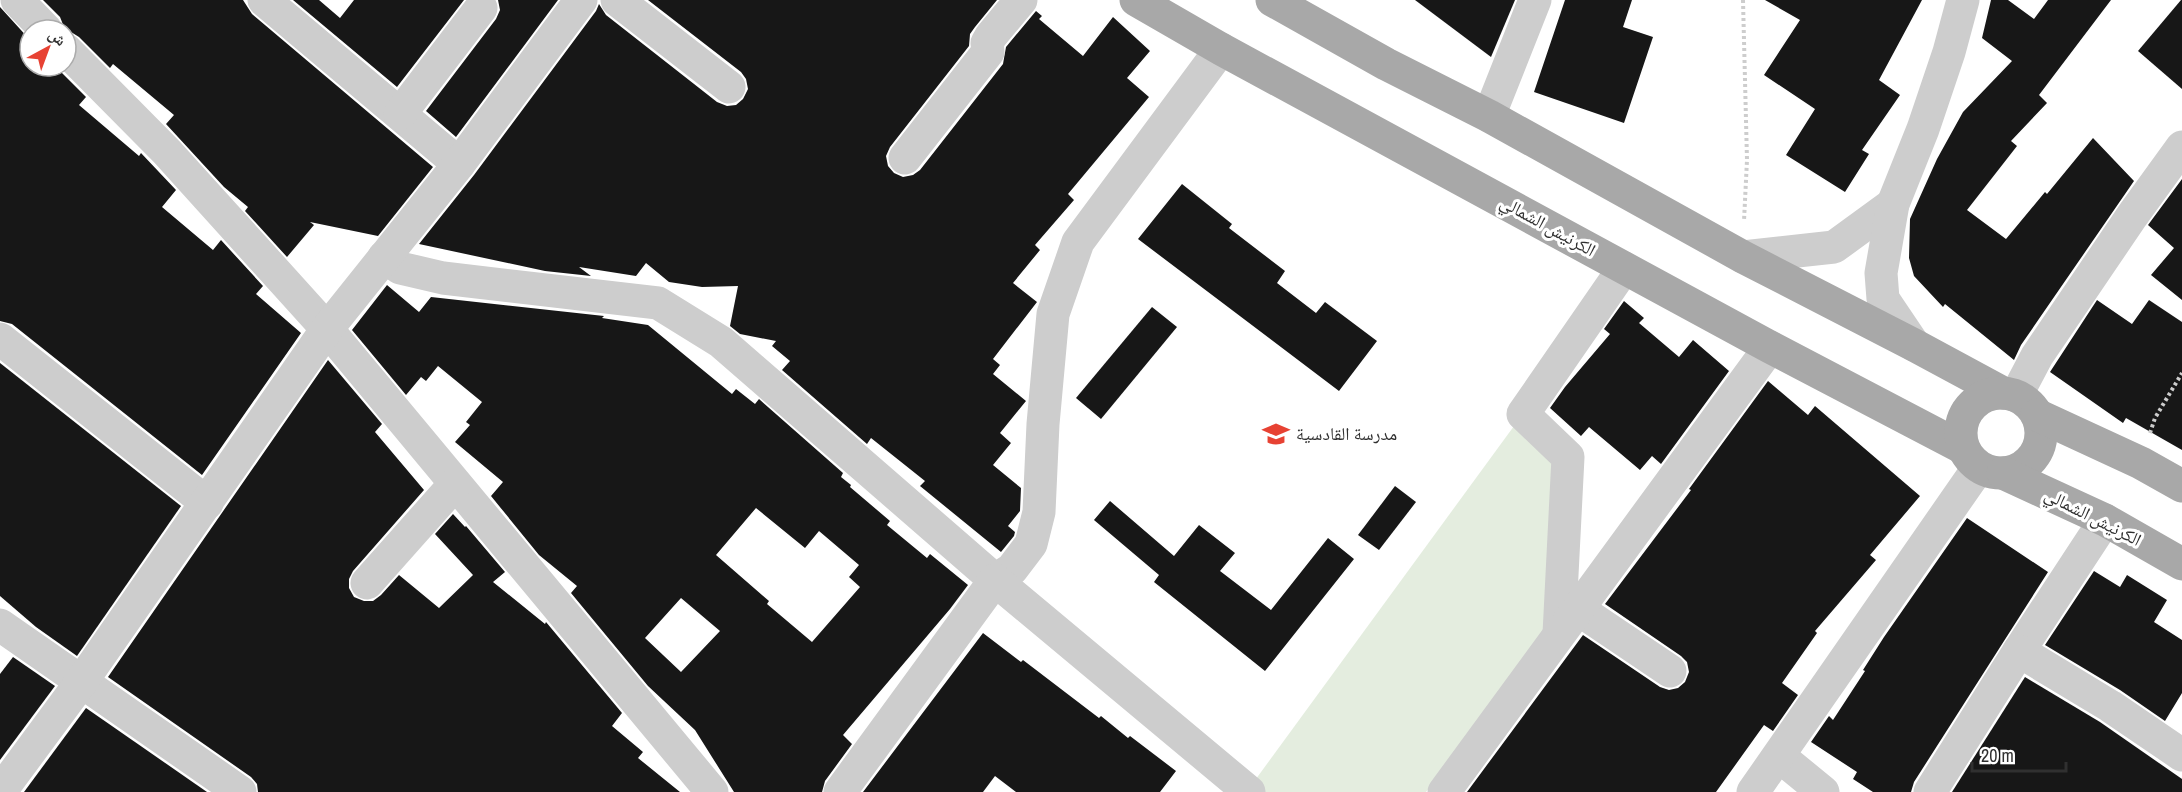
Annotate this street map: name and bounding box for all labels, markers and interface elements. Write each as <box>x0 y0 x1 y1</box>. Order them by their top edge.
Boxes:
north arrow <box>18 18 78 78</box>
text: ش <box>44 23 71 51</box>
street label: الكرنيش الشمالي <box>1495 189 1601 264</box>
school or university icon: مدرسة القادسية <box>1261 419 1291 449</box>
place label: مدرسة القادسية <box>1296 421 1397 446</box>
street label: الكرنيش الشمالي <box>2039 481 2146 554</box>
scale bar <box>1972 735 2066 773</box>
text: 20 m <box>1981 743 2014 768</box>

